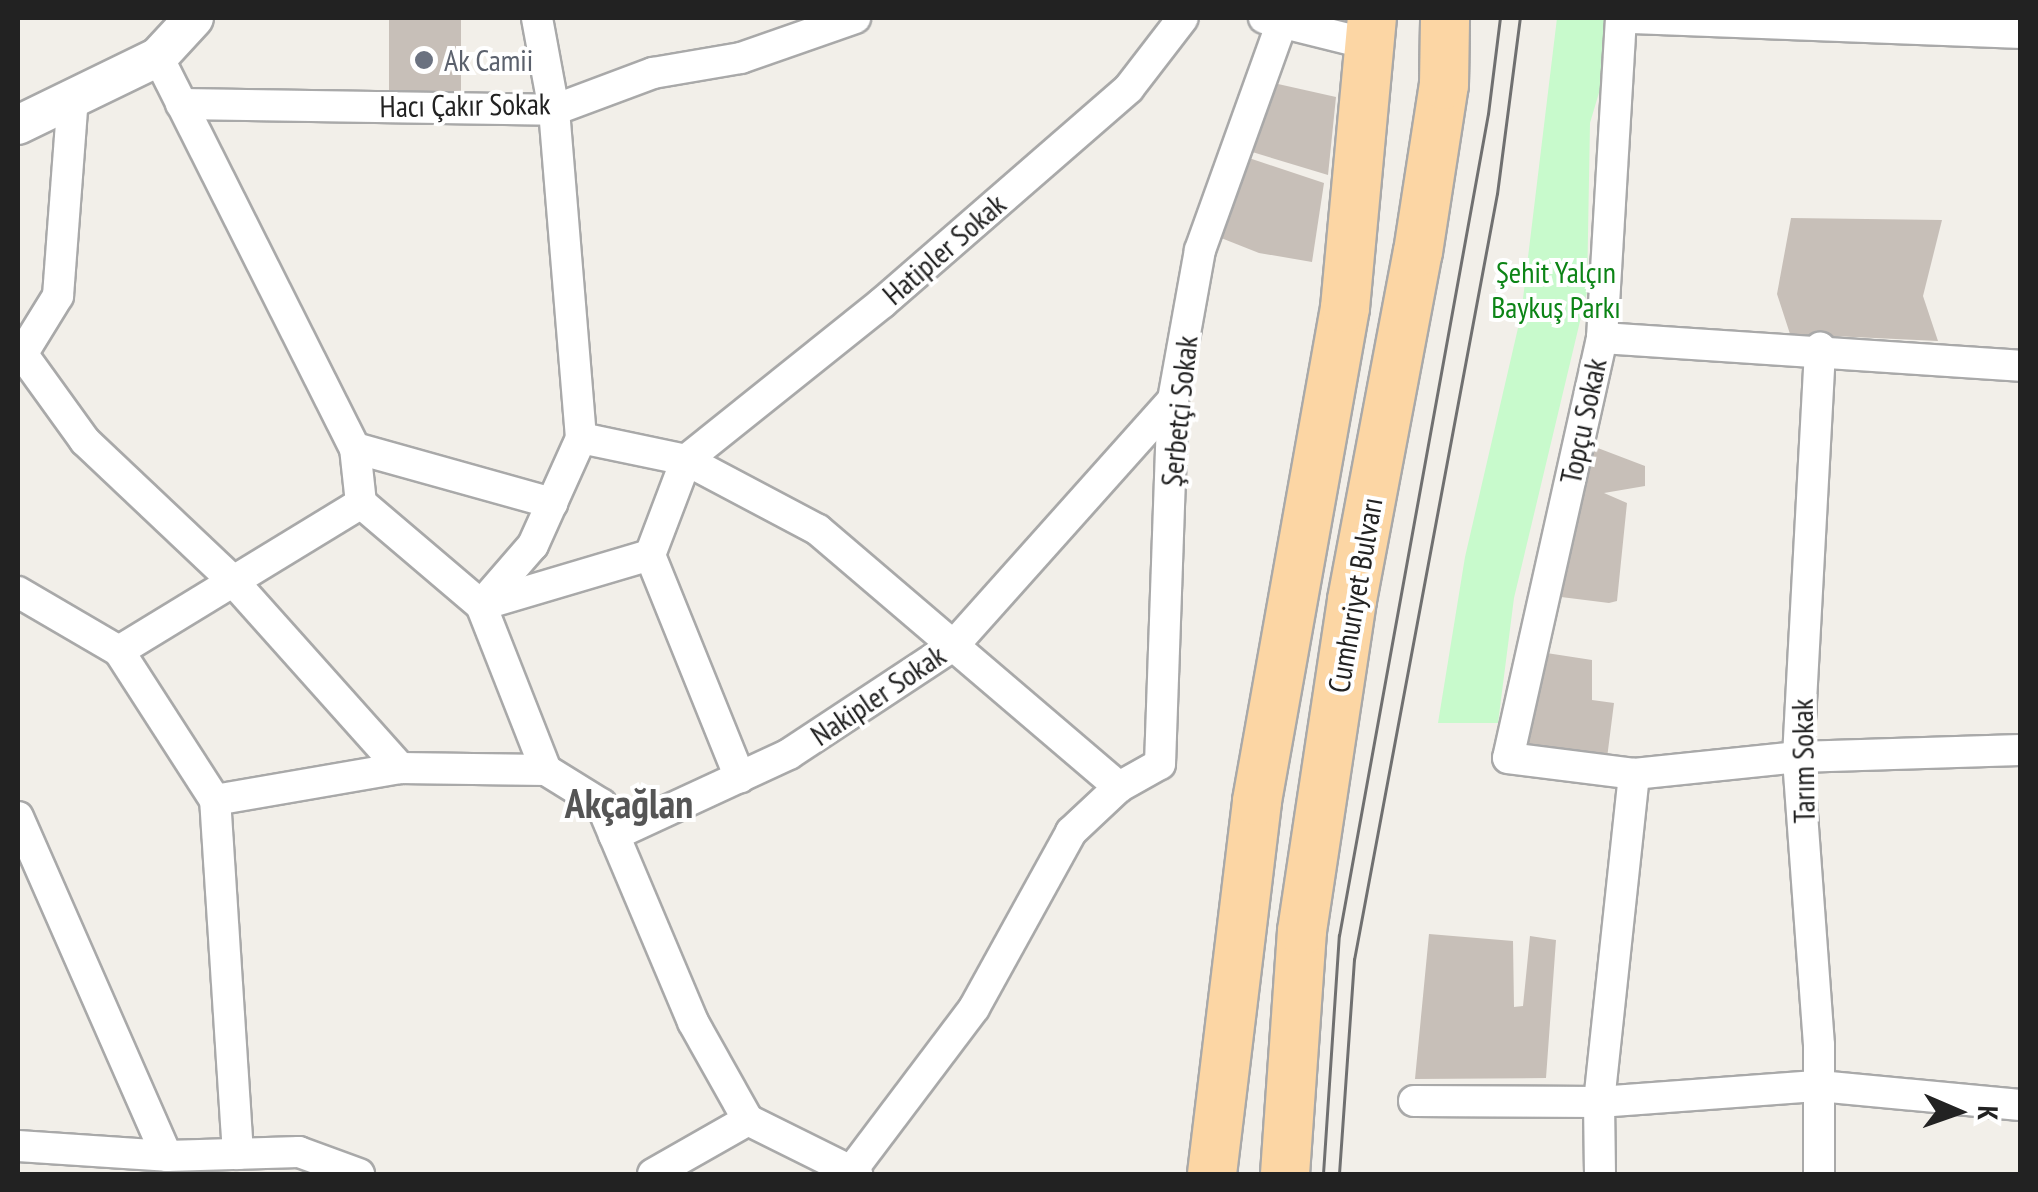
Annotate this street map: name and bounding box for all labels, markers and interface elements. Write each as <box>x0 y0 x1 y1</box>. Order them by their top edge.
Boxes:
place label: Ak Camii <box>444 42 534 78</box>
marker: Ak Camii <box>413 49 435 71</box>
street label: Hacı Çakır Sokak <box>379 86 551 124</box>
street label: Hatipler Sokak <box>875 186 1013 312</box>
park label: Şehit Yalçın Baykuş Parkı <box>1491 254 1621 324</box>
street label: Şerbetçi Sokak <box>1153 334 1205 488</box>
street label: Topçu Sokak <box>1552 355 1614 487</box>
street label: Cumhuriyet Bulvarı <box>1320 495 1390 695</box>
street label: Nakipler Sokak <box>804 637 952 753</box>
street label: Tarım Sokak <box>1784 698 1822 824</box>
district label: Akçağlan <box>565 779 693 827</box>
north arrow <box>1908 1062 2008 1162</box>
text: K <box>1970 1105 2007 1121</box>

